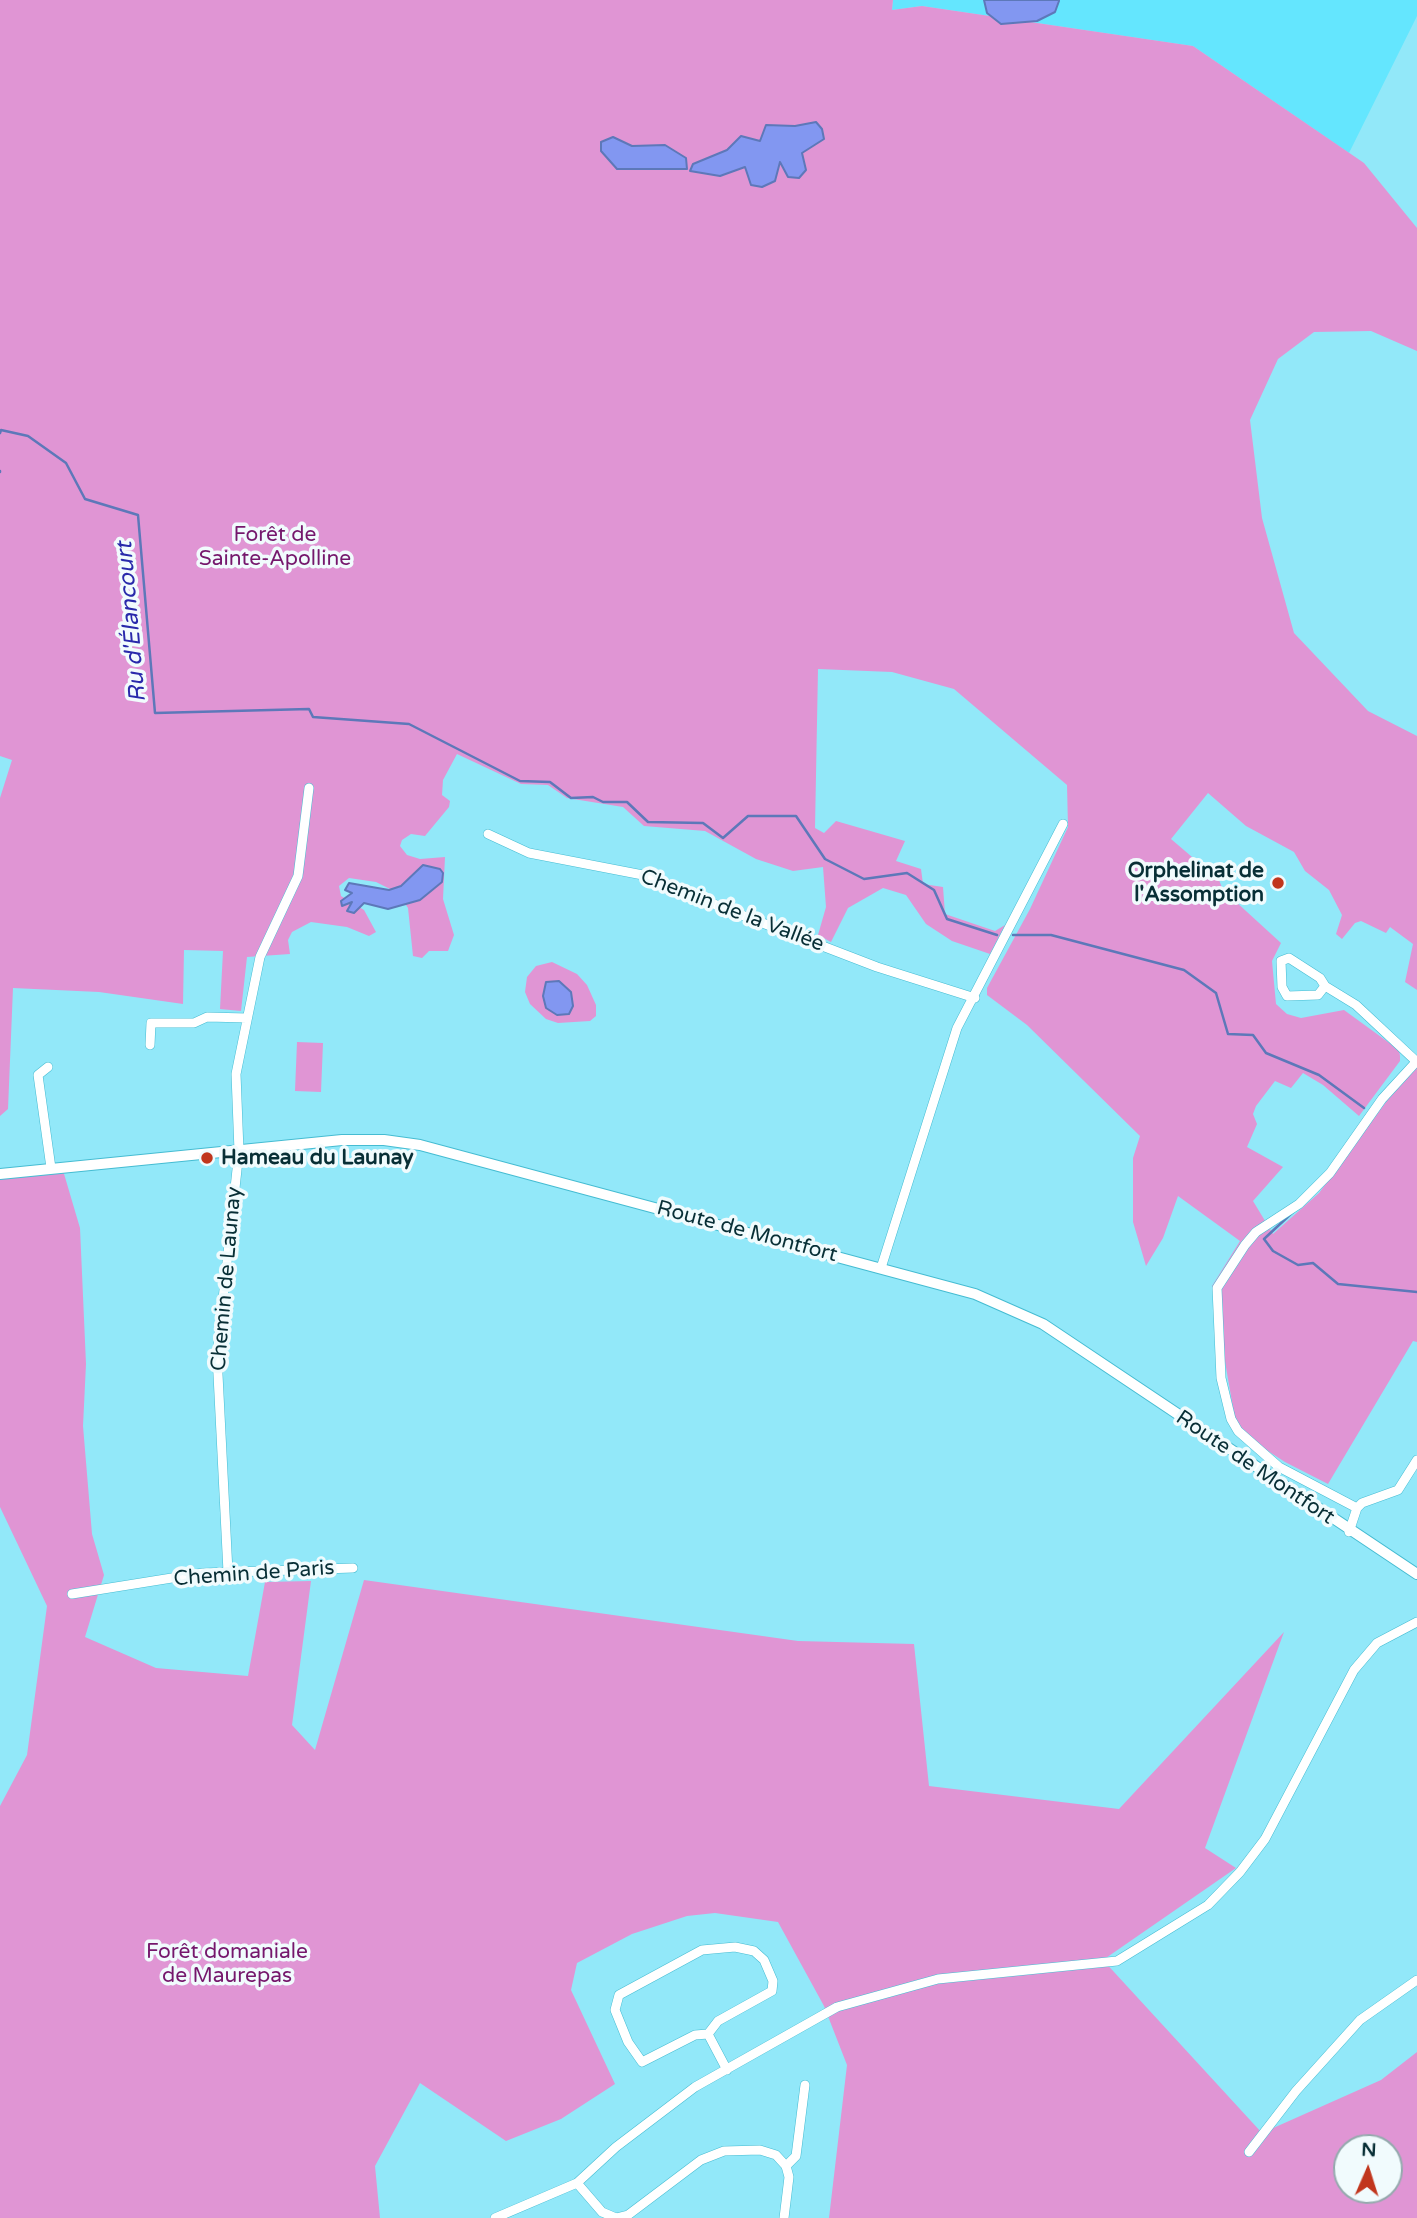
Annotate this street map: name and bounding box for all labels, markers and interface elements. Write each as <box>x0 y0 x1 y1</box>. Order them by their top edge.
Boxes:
park label: Forêt de Sainte-Apolline <box>199 522 351 572</box>
water label: Ru d'Élancourt <box>111 541 153 703</box>
place label: Orphelinat de l'Assomption <box>1128 858 1264 908</box>
street label: Chemin de la Vallée <box>637 864 827 958</box>
marker: Orphelinat de l'Assomption <box>1270 875 1286 891</box>
place label: Hameau du Launay <box>221 1145 414 1171</box>
marker: Hameau du Launay <box>199 1150 215 1166</box>
street label: Chemin de Launay <box>206 1186 248 1372</box>
street label: Route de Montfort <box>654 1196 840 1268</box>
street label: Route de Montfort <box>1171 1406 1339 1530</box>
street label: Chemin de Paris <box>173 1556 335 1592</box>
park label: Forêt domaniale de Maurepas <box>146 1939 308 1989</box>
north arrow <box>1333 2134 1403 2204</box>
text: N <box>1361 2139 1377 2161</box>

